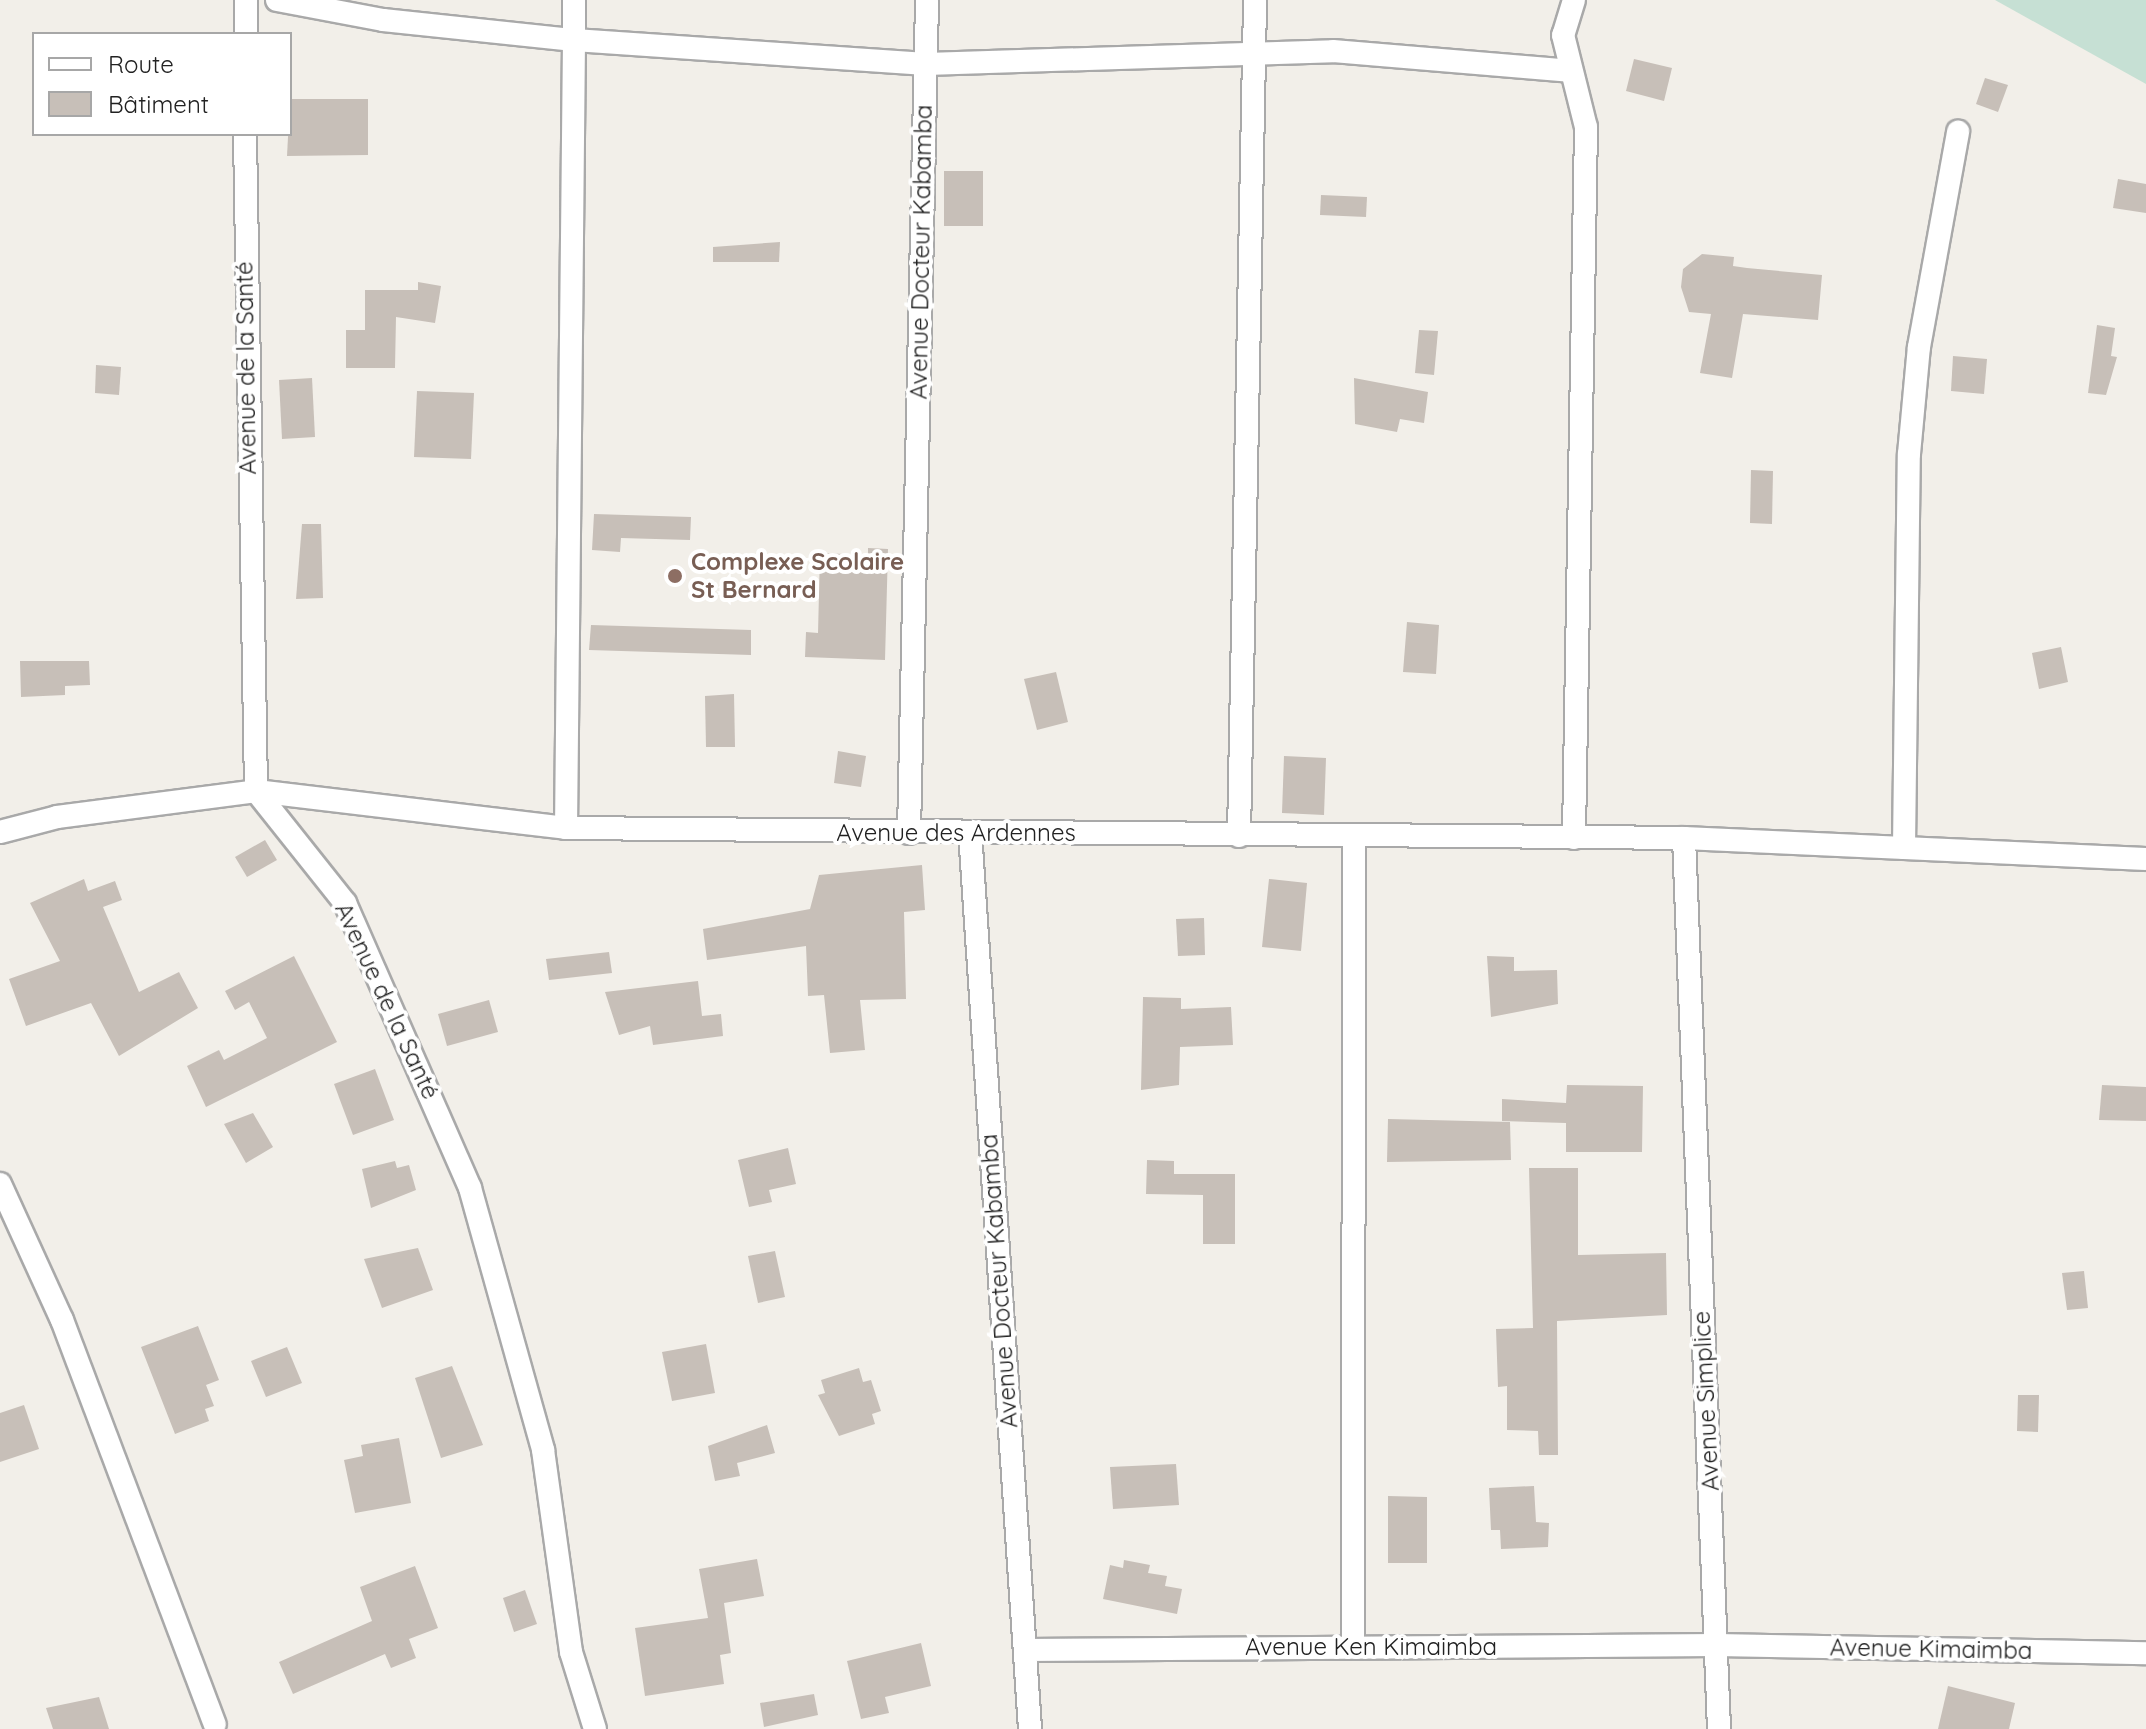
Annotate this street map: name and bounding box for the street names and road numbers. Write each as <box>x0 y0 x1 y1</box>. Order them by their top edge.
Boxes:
street label: Avenue Docteur Kabamba <box>904 104 938 400</box>
street label: Avenue de la Santé <box>230 261 262 475</box>
street label: Avenue des Ardennes <box>836 819 1076 847</box>
street label: Avenue de la Santé <box>329 898 445 1104</box>
street label: Avenue Docteur Kabamba <box>974 1133 1024 1429</box>
street label: Avenue Simplice <box>1687 1310 1725 1492</box>
street label: Avenue Ken Kimaimba <box>1245 1633 1497 1661</box>
street label: Avenue Kimaimba <box>1830 1633 2032 1665</box>

